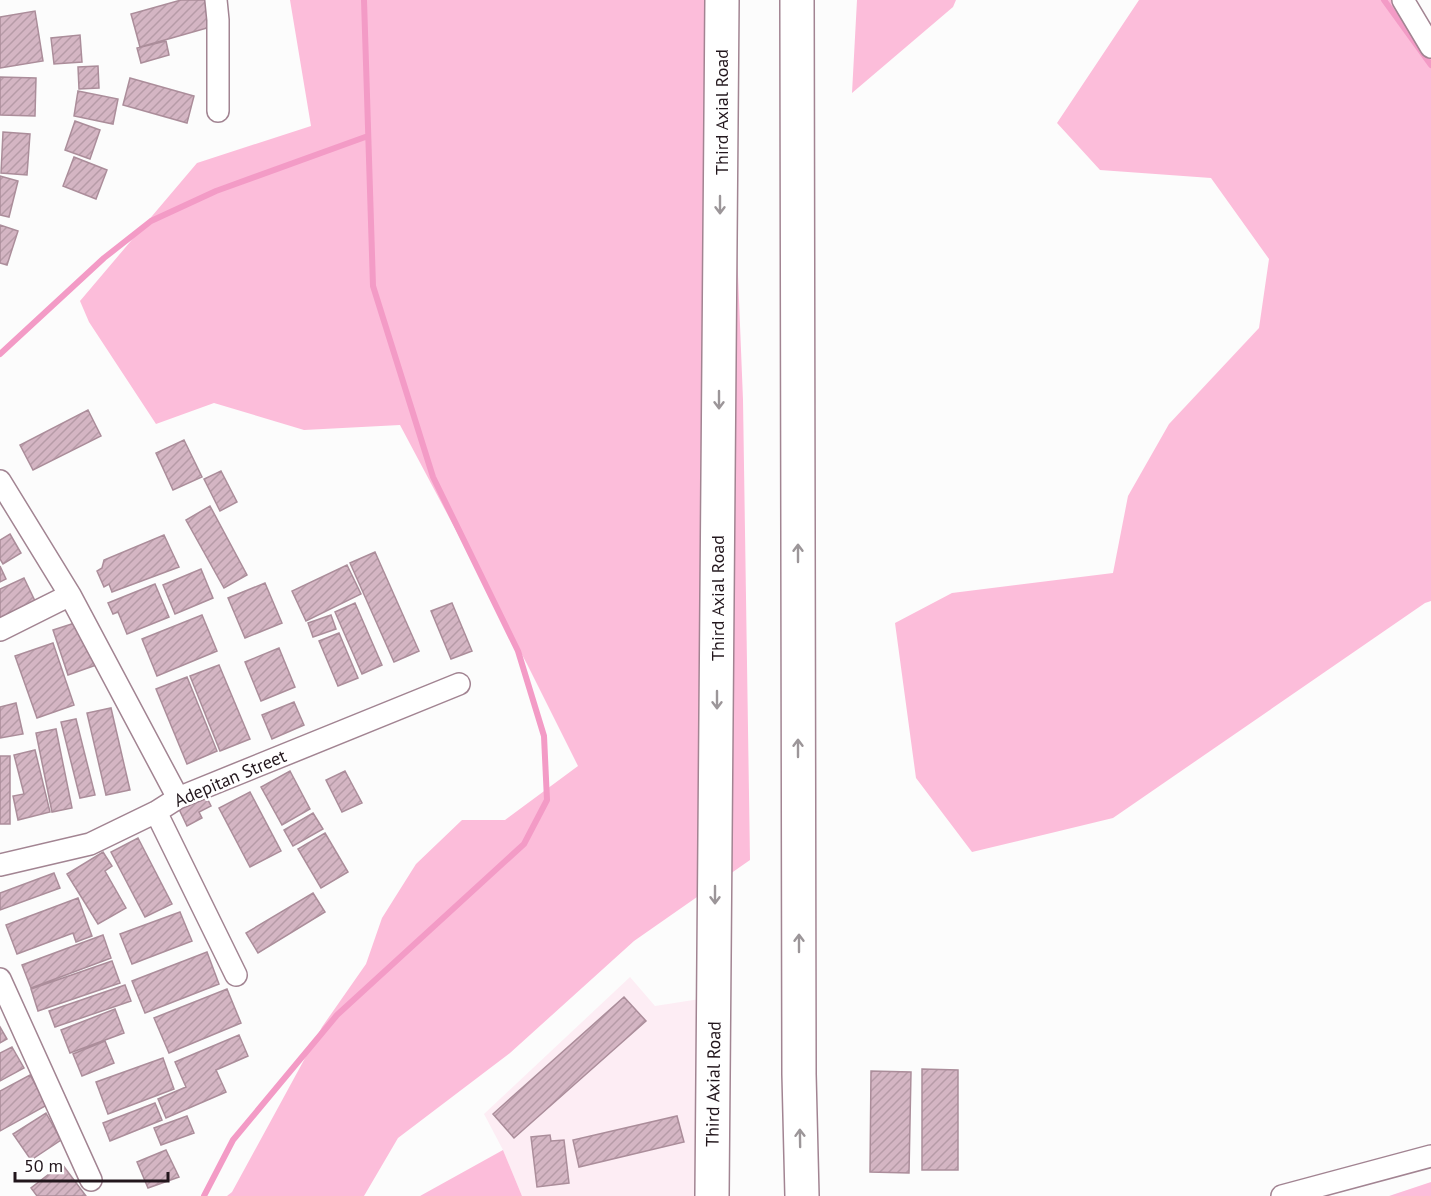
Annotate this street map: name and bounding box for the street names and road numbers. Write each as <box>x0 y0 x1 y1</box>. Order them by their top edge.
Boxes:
street label: Third Axial Road <box>710 49 733 175</box>
street label: Third Axial Road <box>706 535 729 661</box>
street label: Adepitan Street <box>170 744 290 812</box>
street label: Third Axial Road <box>700 1021 726 1147</box>

